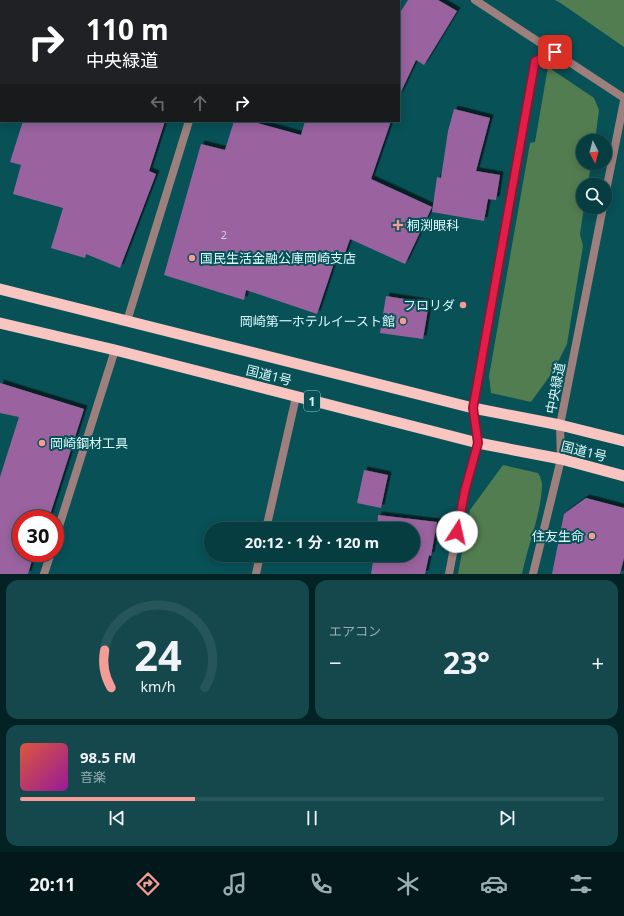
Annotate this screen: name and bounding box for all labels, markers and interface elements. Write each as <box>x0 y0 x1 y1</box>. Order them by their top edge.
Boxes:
text: 110 m <box>86 10 169 48</box>
icon: right <box>20 16 72 68</box>
pin <box>538 35 572 69</box>
icon: arrive <box>544 41 566 63</box>
text: 中央緑道 <box>86 48 158 72</box>
icon: left <box>147 92 169 114</box>
icon: ahead <box>189 92 211 114</box>
icon: right <box>231 92 253 114</box>
north arrow <box>576 134 612 170</box>
map controls <box>576 134 612 214</box>
button: search <box>576 178 612 214</box>
place label: 桐渕眼科 <box>407 216 459 234</box>
marker: 桐渕眼科 <box>392 219 404 231</box>
house number: 2 <box>221 227 227 242</box>
place label: 国民生活金融公庫岡崎支店 <box>200 249 356 267</box>
marker: 国民生活金融公庫岡崎支店 <box>187 253 197 263</box>
place label: フロリダ <box>403 296 455 314</box>
marker: フロリダ <box>458 300 468 310</box>
place label: 岡崎第一ホテルイースト館 <box>240 312 395 330</box>
marker: 岡崎第一ホテルイースト館 <box>398 316 408 326</box>
street label: 国道1号 <box>244 361 294 389</box>
street label: 中央緑道 <box>541 361 569 415</box>
road number: 1 <box>304 391 320 411</box>
place label: 岡崎鋼材工具 <box>50 434 128 452</box>
street label: 国道1号 <box>559 437 609 465</box>
marker: 岡崎鋼材工具 <box>37 438 47 448</box>
speed limit sign: 30 <box>12 510 64 562</box>
position arrow <box>436 511 478 553</box>
place label: 住友生命 <box>532 527 584 545</box>
marker: 住友生命 <box>587 531 597 541</box>
text: 20:12 · 1 分 · 120 m <box>245 532 379 552</box>
text: エアコン <box>329 622 381 640</box>
text: 24 <box>134 626 181 682</box>
text: 23° <box>443 642 490 683</box>
text: − <box>329 647 342 677</box>
text: + <box>591 647 604 677</box>
text: km/h <box>140 676 175 695</box>
text: 98.5 FM <box>80 747 136 767</box>
text: 音楽 <box>80 768 106 786</box>
icon: previous <box>106 807 128 829</box>
icon: pause <box>301 807 323 829</box>
icon: next <box>496 807 518 829</box>
icon: directions <box>134 870 162 898</box>
icon: music <box>221 870 249 898</box>
icon: phone <box>307 870 335 898</box>
icon: climate <box>394 870 422 898</box>
icon: car <box>480 870 508 898</box>
icon: filters <box>567 870 595 898</box>
text: 20:11 <box>29 872 76 896</box>

